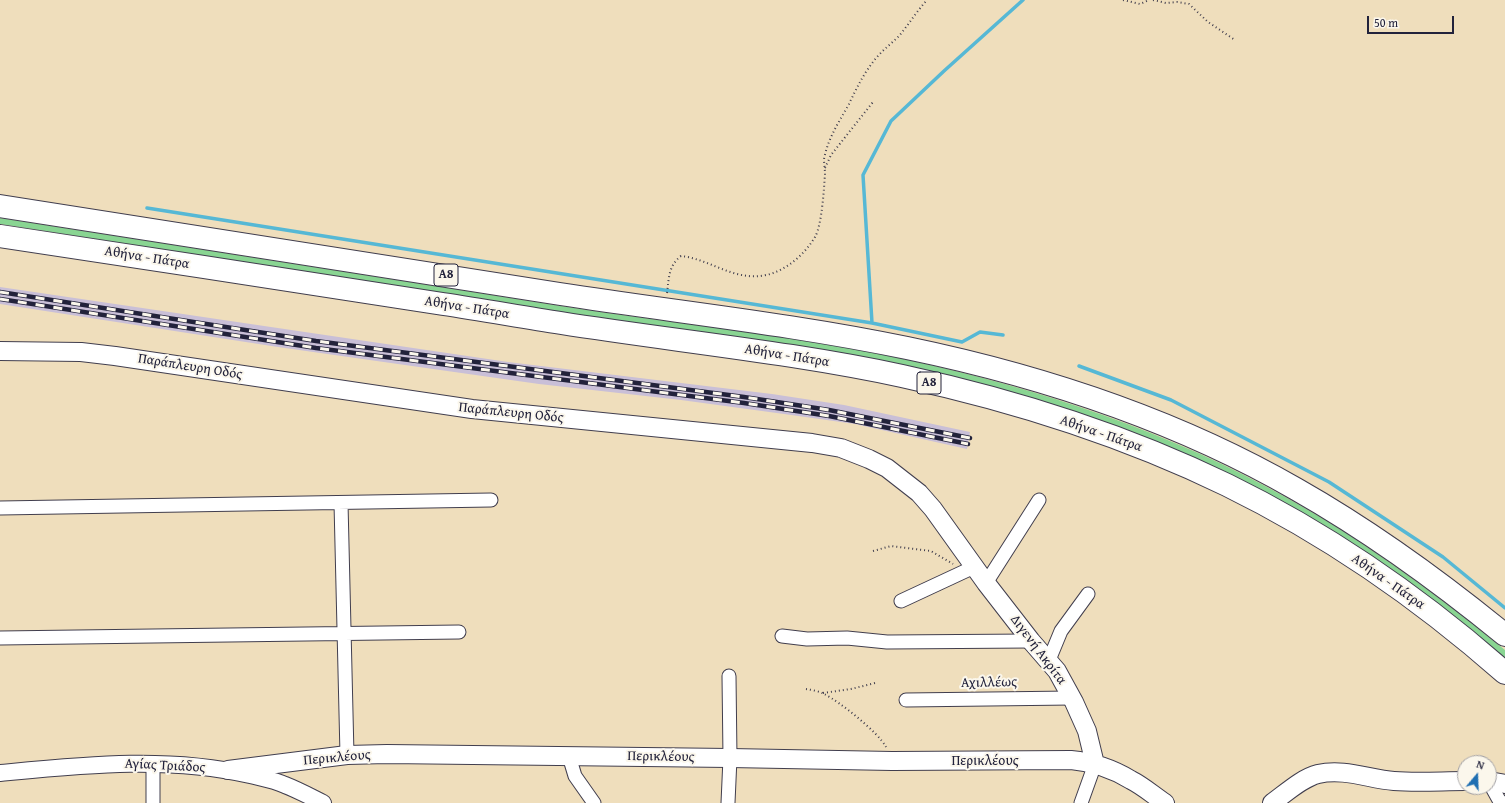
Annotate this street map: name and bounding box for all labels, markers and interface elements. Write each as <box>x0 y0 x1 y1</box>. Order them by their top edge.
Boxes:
scale bar <box>1369 8 1456 34</box>
text: 50 m <box>1374 14 1398 31</box>
street label: Αθήνα - Πάτρα <box>103 243 191 273</box>
road number: Α8 <box>434 264 458 286</box>
street label: Αθήνα - Πάτρα <box>423 293 511 323</box>
street label: Αθήνα - Πάτρα <box>743 341 831 371</box>
street label: Παράπλευρη Οδός <box>137 350 243 384</box>
road number: Α8 <box>917 372 941 394</box>
street label: Παράπλευρη Οδός <box>458 399 564 427</box>
street label: Αθήνα - Πάτρα <box>1058 412 1144 456</box>
street label: Αθήνα - Πάτρα <box>1348 551 1428 613</box>
street label: Διγενή Ακρίτα <box>1006 612 1070 688</box>
street label: Αχιλλέως <box>961 674 1017 692</box>
street label: Περικλέους <box>303 747 371 769</box>
street label: Περικλέους <box>627 748 695 766</box>
street label: Περικλέους <box>951 753 1019 769</box>
street label: Αγίας Τριάδος <box>124 755 206 777</box>
north arrow <box>1457 755 1497 795</box>
text: N <box>1474 756 1487 773</box>

